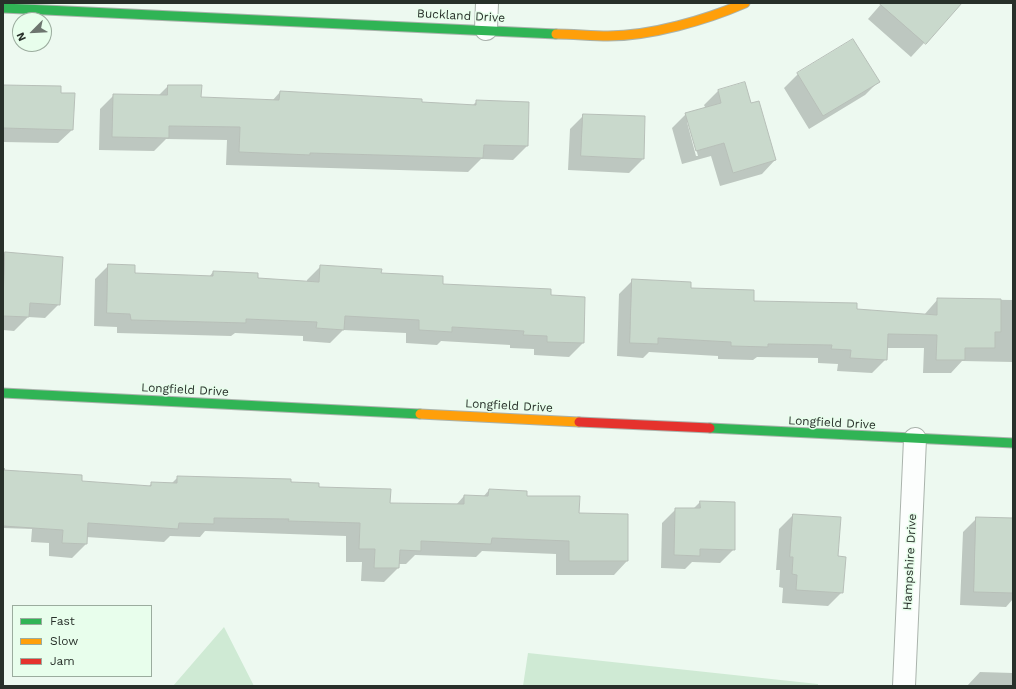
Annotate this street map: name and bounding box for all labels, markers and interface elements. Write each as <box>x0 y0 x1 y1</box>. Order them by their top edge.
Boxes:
street label: Buckland Drive <box>417 7 505 25</box>
north arrow <box>12 12 52 52</box>
text: N <box>14 30 29 43</box>
street label: Longfield Drive <box>141 381 229 399</box>
street label: Longfield Drive <box>465 397 553 415</box>
street label: Longfield Drive <box>788 414 876 432</box>
street label: Hampshire Drive <box>900 513 920 611</box>
legend <box>12 605 152 677</box>
text: Fast <box>50 614 75 628</box>
text: Slow <box>50 634 78 648</box>
text: Jam <box>50 654 75 668</box>

